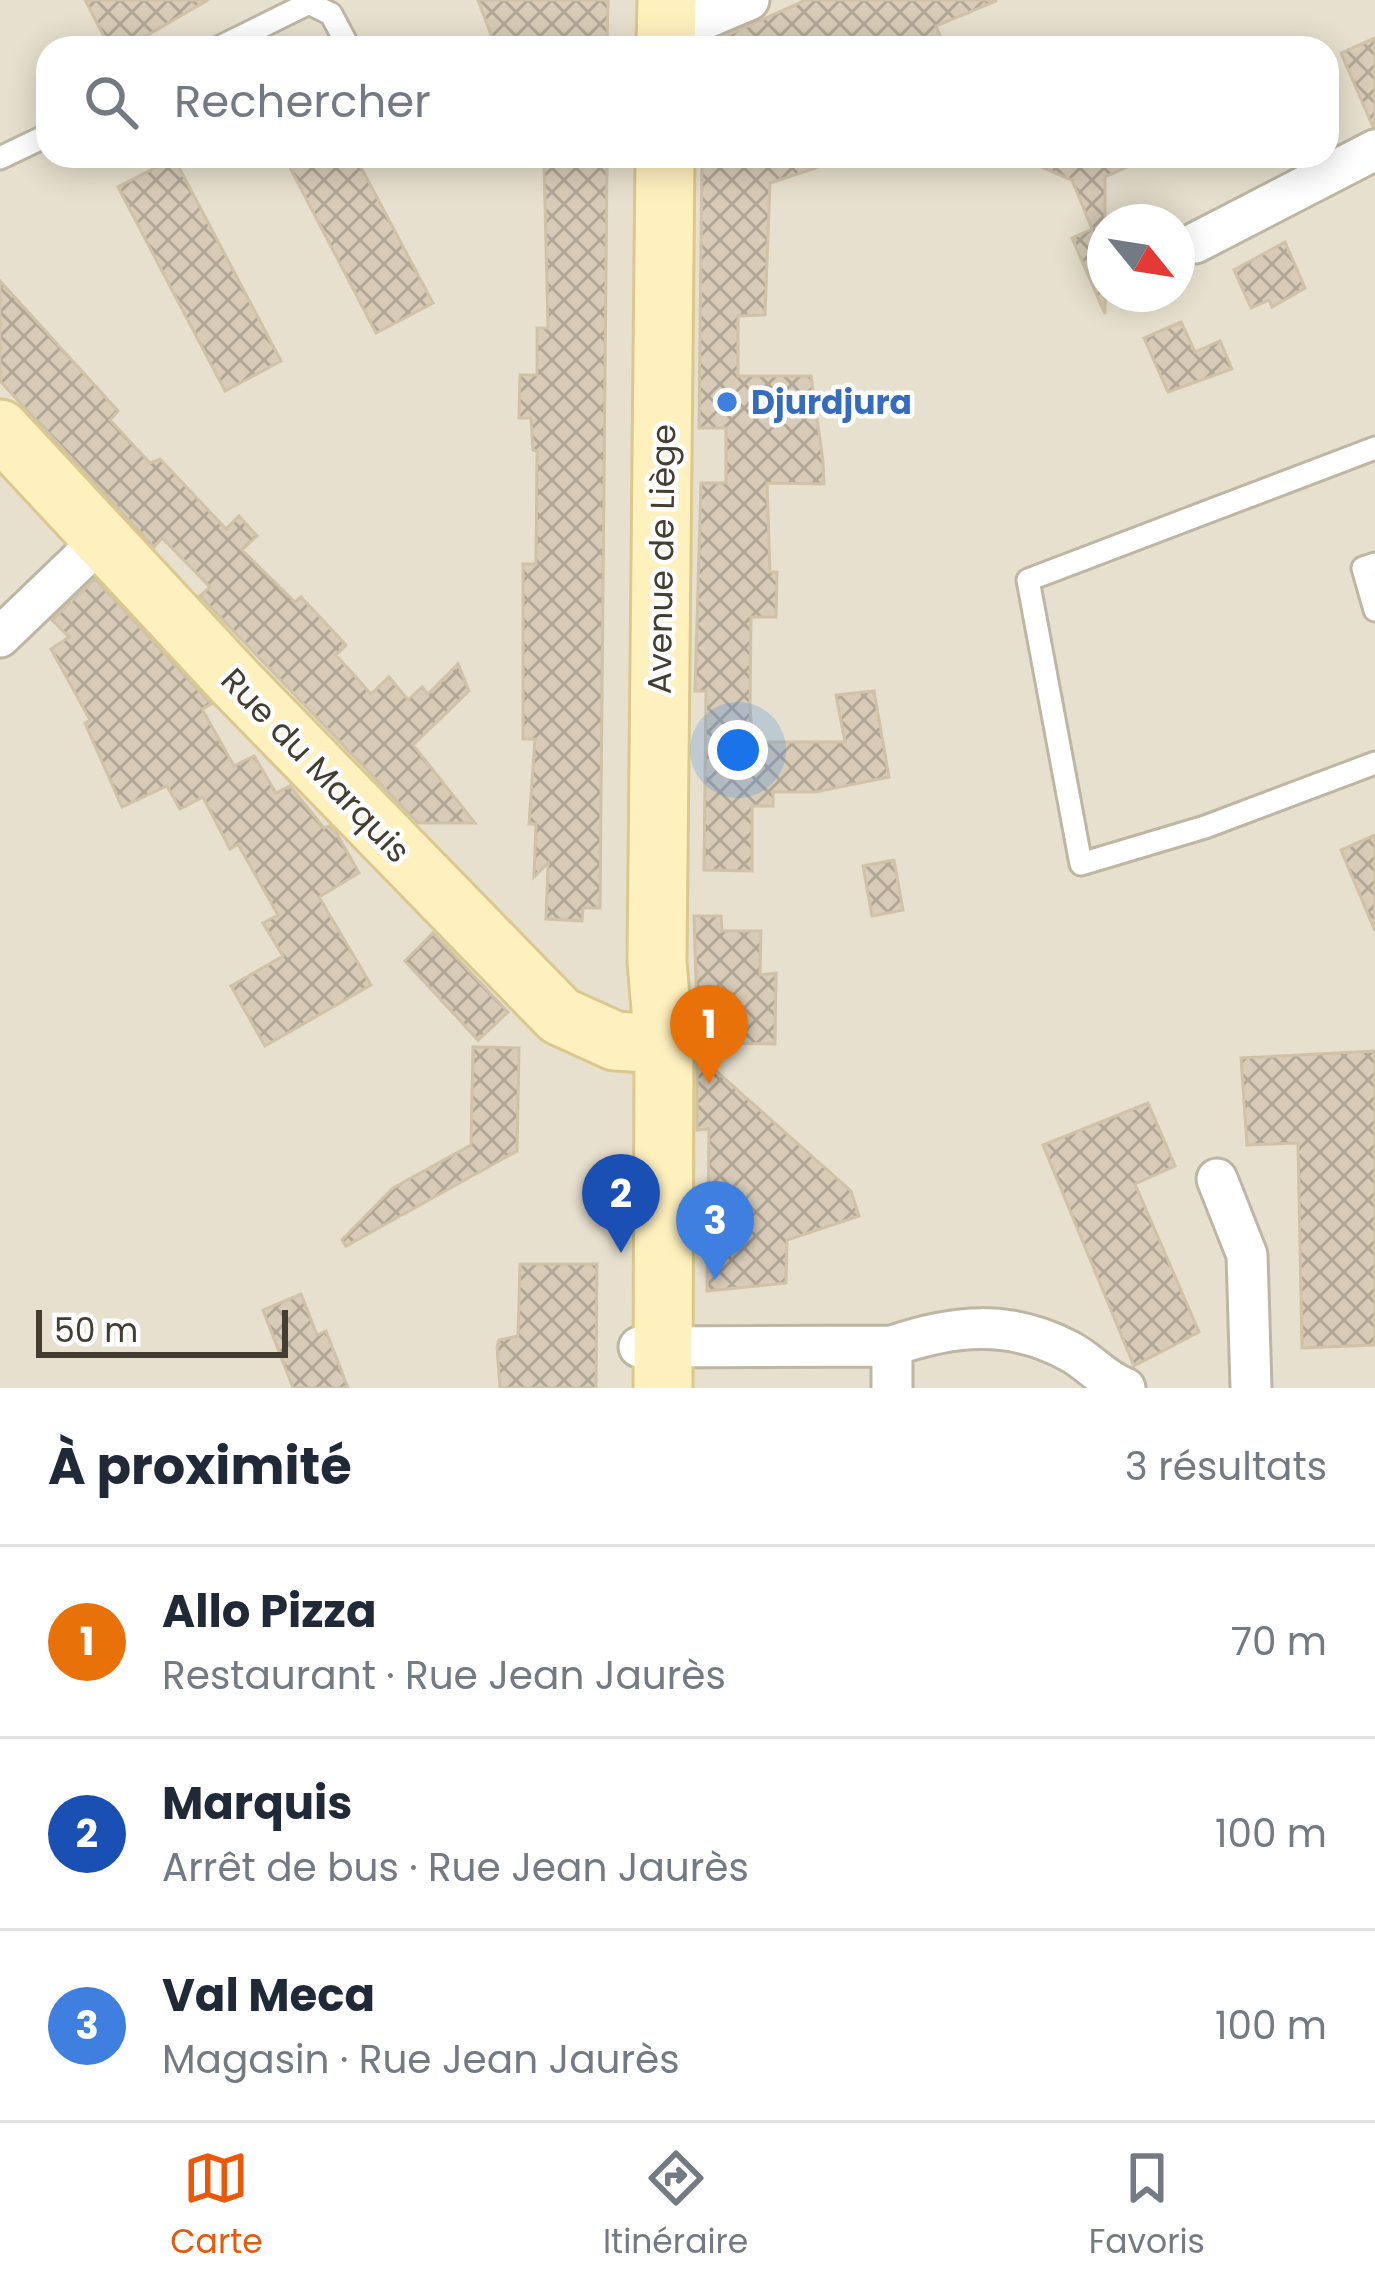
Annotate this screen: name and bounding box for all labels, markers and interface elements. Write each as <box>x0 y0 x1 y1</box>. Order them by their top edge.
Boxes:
search box <box>36 36 1339 168</box>
icon: search <box>78 69 144 135</box>
text: Rechercher <box>174 70 431 133</box>
north arrow <box>1087 204 1195 312</box>
place label: Djurdjura <box>751 379 912 426</box>
marker: Djurdjura <box>714 389 740 415</box>
street label: Avenue de Liège <box>636 424 687 694</box>
street label: Rue du Marquis <box>210 657 421 873</box>
your location <box>708 720 768 780</box>
pin: 1 <box>670 985 748 1084</box>
pin: 2 <box>582 1154 660 1253</box>
pin: 3 <box>676 1181 754 1280</box>
scale bar <box>36 1304 288 1357</box>
text: 50 m <box>54 1307 138 1354</box>
text: À proximité <box>48 1430 352 1502</box>
text: 3 résultats <box>1125 1439 1327 1494</box>
text: Allo Pizza <box>162 1580 376 1643</box>
text: 1 <box>80 1614 94 1669</box>
text: 70 m <box>1231 1614 1327 1669</box>
text: Restaurant · Rue Jean Jaurès <box>162 1648 726 1703</box>
text: Marquis <box>162 1772 352 1835</box>
text: 2 <box>76 1806 98 1861</box>
text: 100 m <box>1215 1806 1327 1861</box>
text: Arrêt de bus · Rue Jean Jaurès <box>162 1840 749 1895</box>
text: Val Meca <box>162 1964 375 2027</box>
text: 3 <box>75 1998 99 2053</box>
text: 100 m <box>1215 1998 1327 2053</box>
text: Magasin · Rue Jean Jaurès <box>162 2032 680 2087</box>
tab: Carte <box>170 2145 263 2267</box>
tab: Itinéraire <box>603 2145 748 2267</box>
tab: Favoris <box>1089 2145 1205 2267</box>

